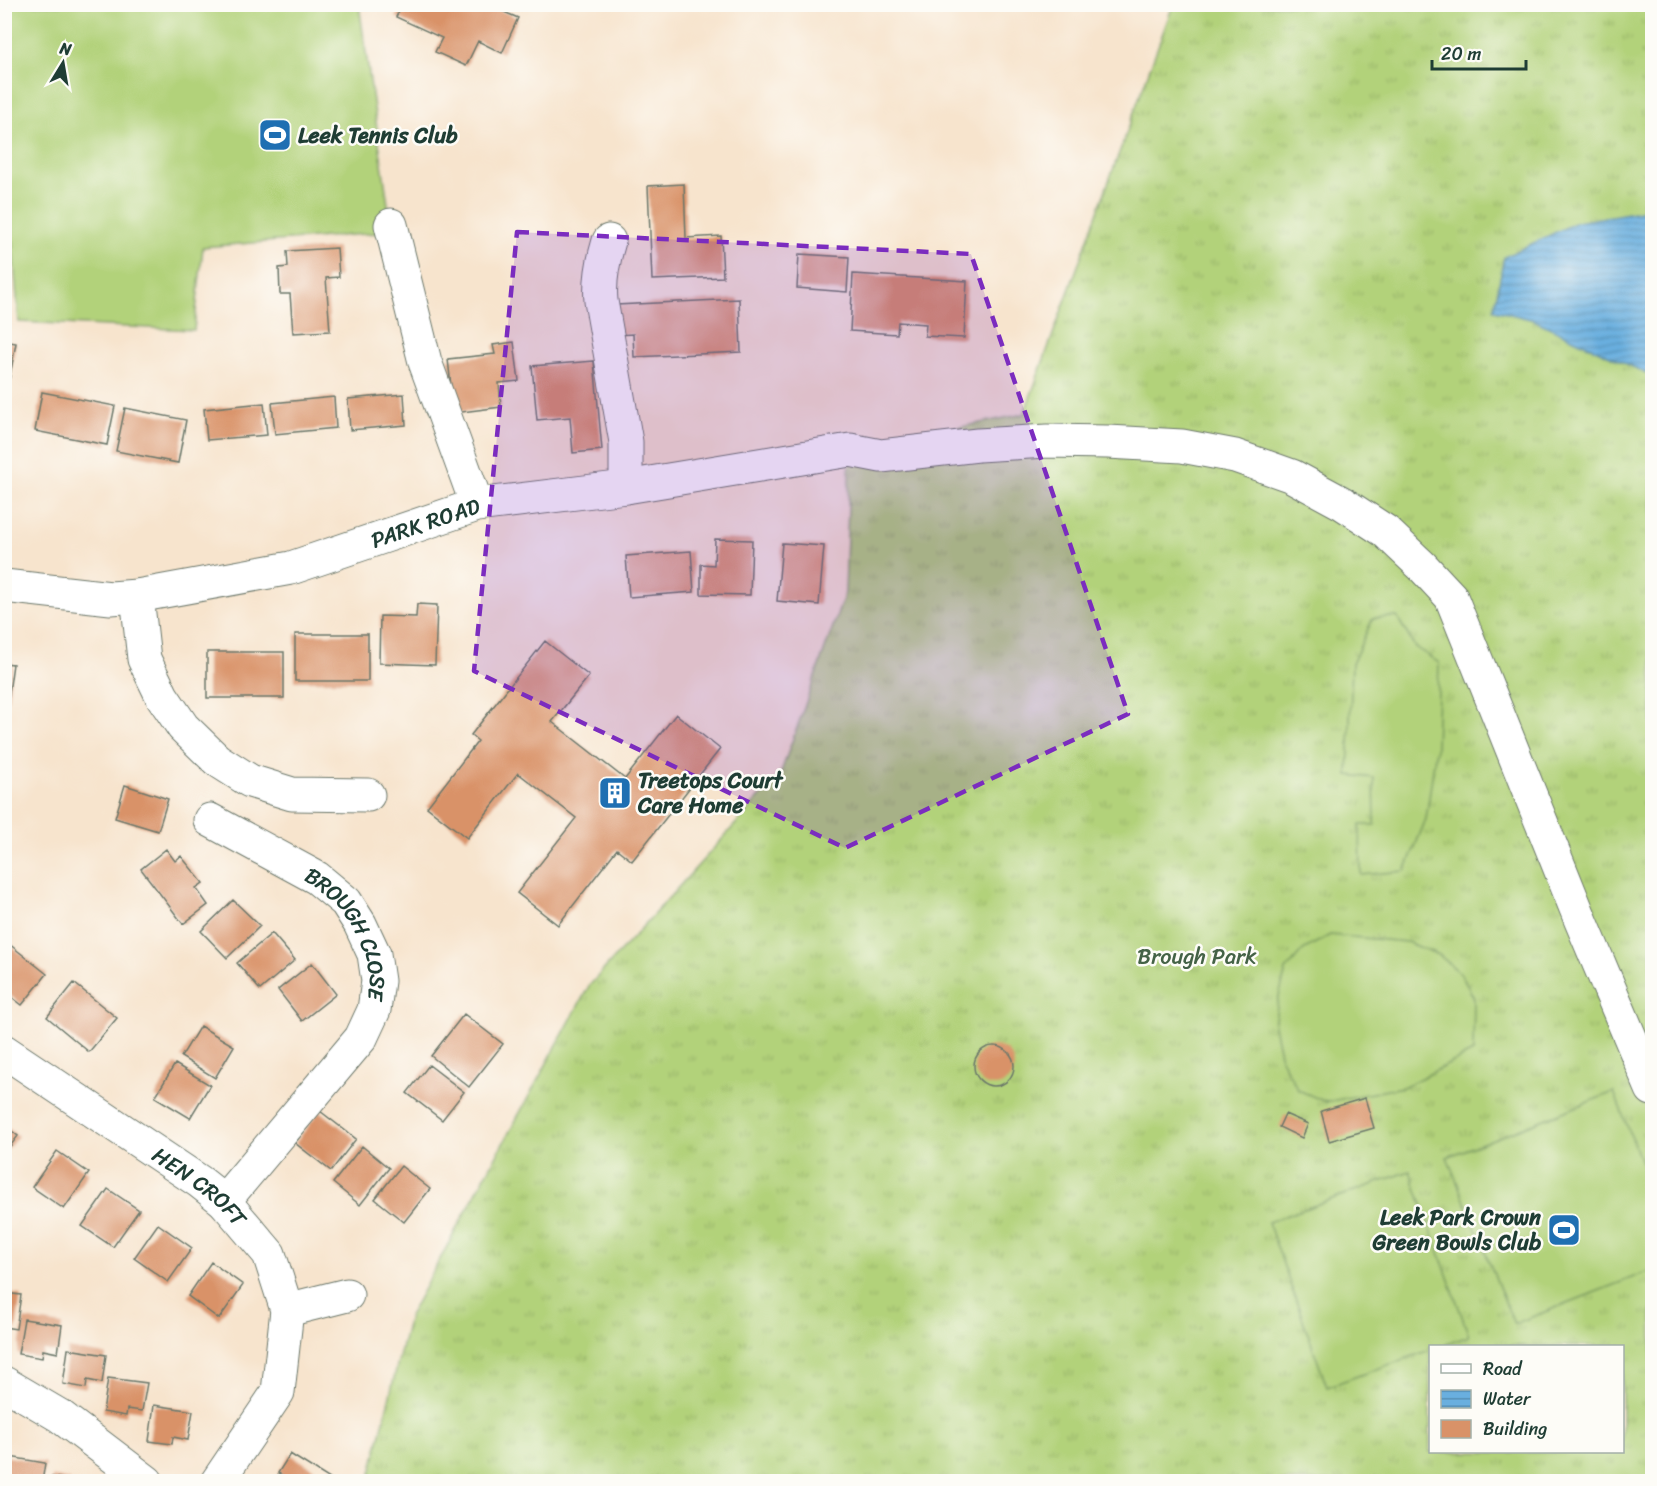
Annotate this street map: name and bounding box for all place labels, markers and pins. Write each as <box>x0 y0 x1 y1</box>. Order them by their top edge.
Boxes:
place label: Leek Tennis Club <box>298 116 458 155</box>
sports icon: Leek Tennis Club <box>257 117 293 153</box>
place label: Treetops Court Care Home <box>637 761 784 825</box>
building icon: Treetops Court Care Home <box>597 775 633 811</box>
place label: Leek Park Crown Green Bowls Club <box>1371 1198 1541 1262</box>
sports icon: Leek Park Crown Green Bowls Club <box>1546 1212 1582 1248</box>

